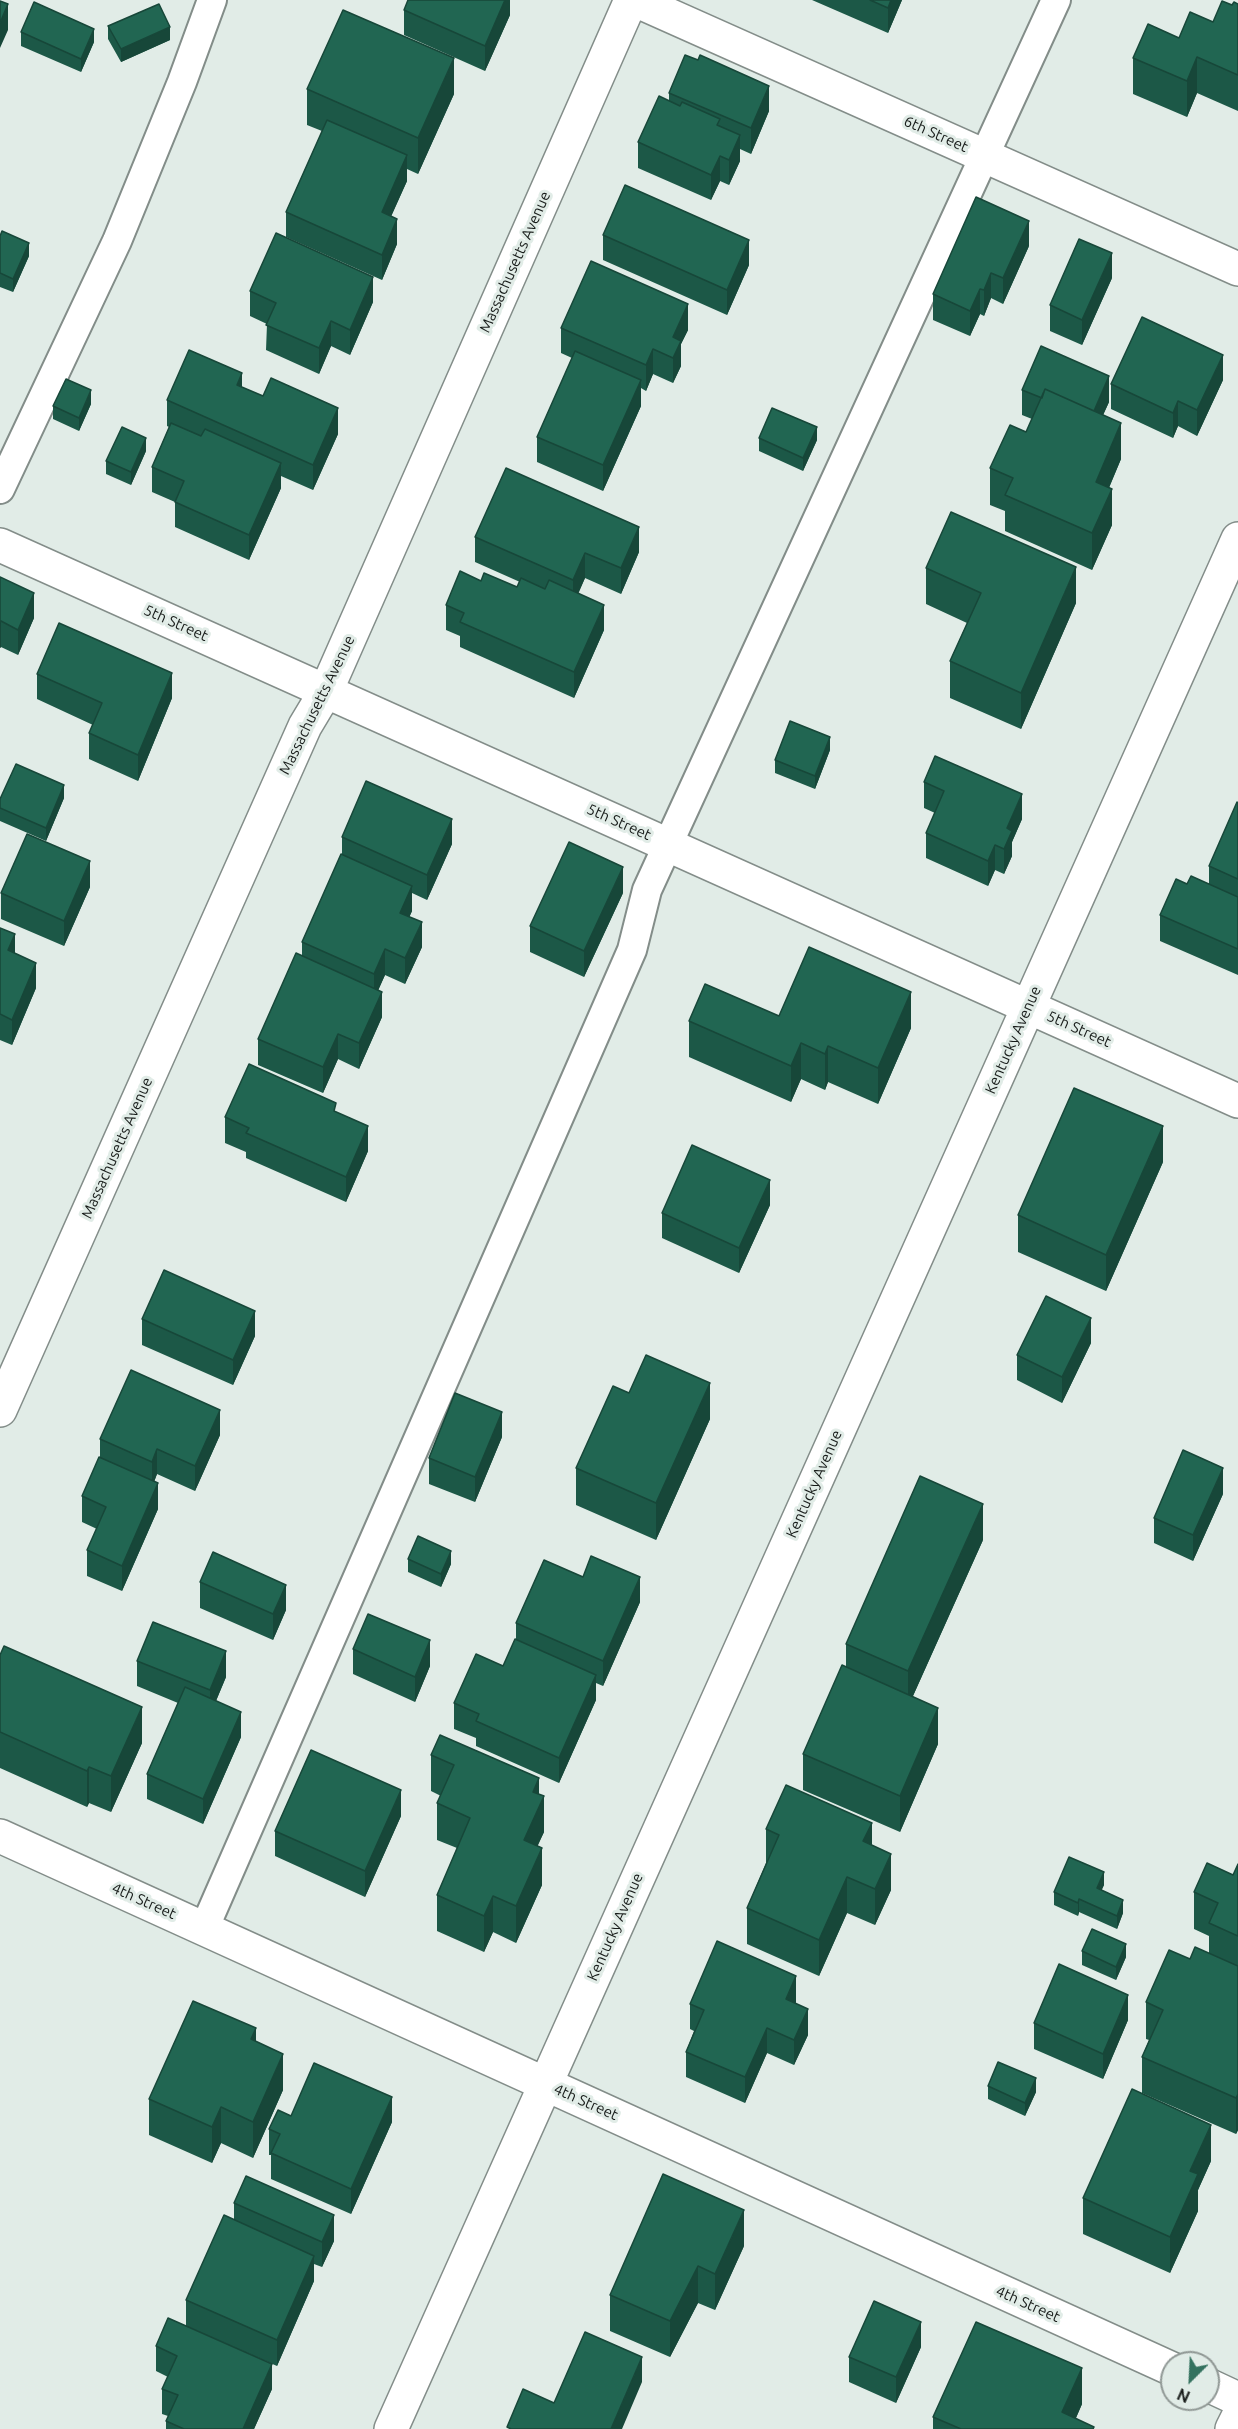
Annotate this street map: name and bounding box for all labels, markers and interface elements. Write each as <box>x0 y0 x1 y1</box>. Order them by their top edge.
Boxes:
street label: 6th Street <box>901 112 971 156</box>
street label: Massachusetts Avenue <box>476 189 554 335</box>
street label: 5th Street <box>141 601 211 645</box>
street label: Massachusetts Avenue <box>275 632 359 778</box>
street label: 5th Street <box>584 800 654 844</box>
street label: Kentucky Avenue <box>981 983 1045 1097</box>
street label: 5th Street <box>1044 1007 1114 1051</box>
street label: Massachusetts Avenue <box>78 1075 156 1221</box>
street label: Kentucky Avenue <box>782 1427 846 1541</box>
street label: Kentucky Avenue <box>583 1870 647 1984</box>
street label: 4th Street <box>109 1879 179 1923</box>
street label: 4th Street <box>551 2080 621 2124</box>
street label: 4th Street <box>993 2282 1063 2326</box>
north arrow <box>1160 2351 1220 2411</box>
text: N <box>1174 2385 1193 2406</box>

